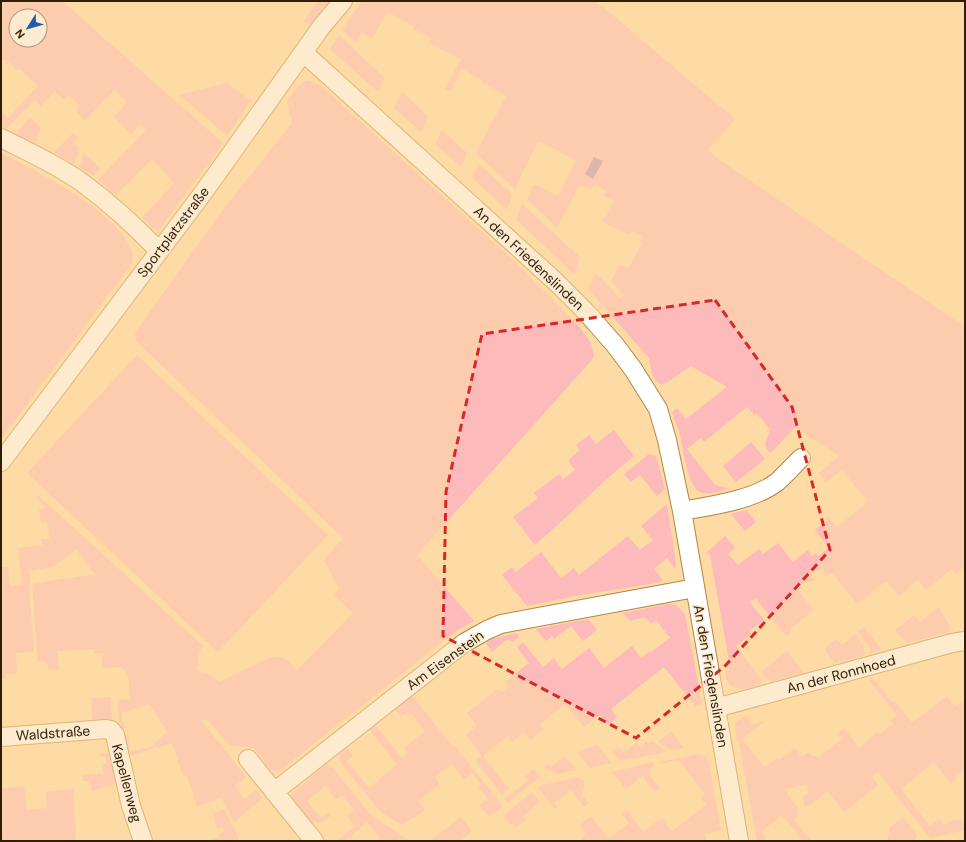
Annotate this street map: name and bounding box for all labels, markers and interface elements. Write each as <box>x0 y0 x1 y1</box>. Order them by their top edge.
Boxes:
north arrow <box>8 8 48 48</box>
text: N <box>12 27 28 41</box>
street label: Sportplatzstraße <box>133 183 213 281</box>
street label: An den Friedenslinden <box>470 202 588 314</box>
street label: An den Friedenslinden <box>690 603 732 749</box>
street label: Am Eisenstein <box>403 626 487 694</box>
street label: An der Ronnhoed <box>785 651 897 697</box>
street label: Waldstraße <box>15 721 91 745</box>
street label: Kapellenweg <box>108 742 146 824</box>

